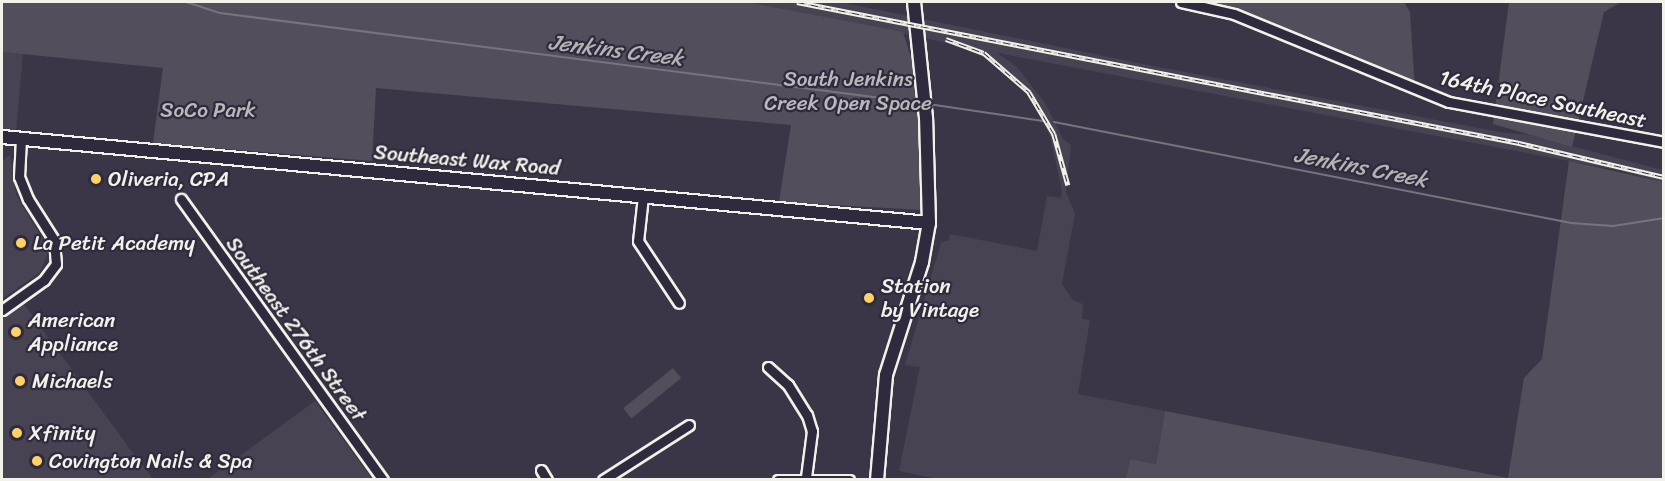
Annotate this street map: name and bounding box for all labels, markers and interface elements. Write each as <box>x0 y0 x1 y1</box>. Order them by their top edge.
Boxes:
water label: Jenkins Creek <box>547 29 685 71</box>
street label: 164th Place Southeast <box>1438 65 1648 133</box>
park label: South Jenkins Creek Open Space <box>764 66 932 116</box>
park label: SoCo Park <box>160 97 256 123</box>
street label: Southeast Wax Road <box>373 139 561 181</box>
water label: Jenkins Creek <box>1292 141 1430 193</box>
place label: Oliveria, CPA <box>108 166 229 192</box>
marker: Oliveria, CPA <box>89 172 103 186</box>
place label: La Petit Academy <box>33 230 196 256</box>
street label: Southeast 276th Street <box>221 232 371 426</box>
marker: La Petit Academy <box>14 236 28 250</box>
place label: Station by Vintage <box>881 273 979 323</box>
marker: Station by Vintage <box>862 291 876 305</box>
place label: American Appliance <box>28 307 118 357</box>
marker: American Appliance <box>9 325 23 339</box>
place label: Michaels <box>32 368 113 394</box>
marker: Michaels <box>13 374 27 388</box>
place label: Xfinity <box>29 420 95 446</box>
marker: Xfinity <box>10 426 24 440</box>
place label: Covington Nails & Spa <box>49 448 252 474</box>
marker: Covington Nails & Spa <box>30 454 44 468</box>

